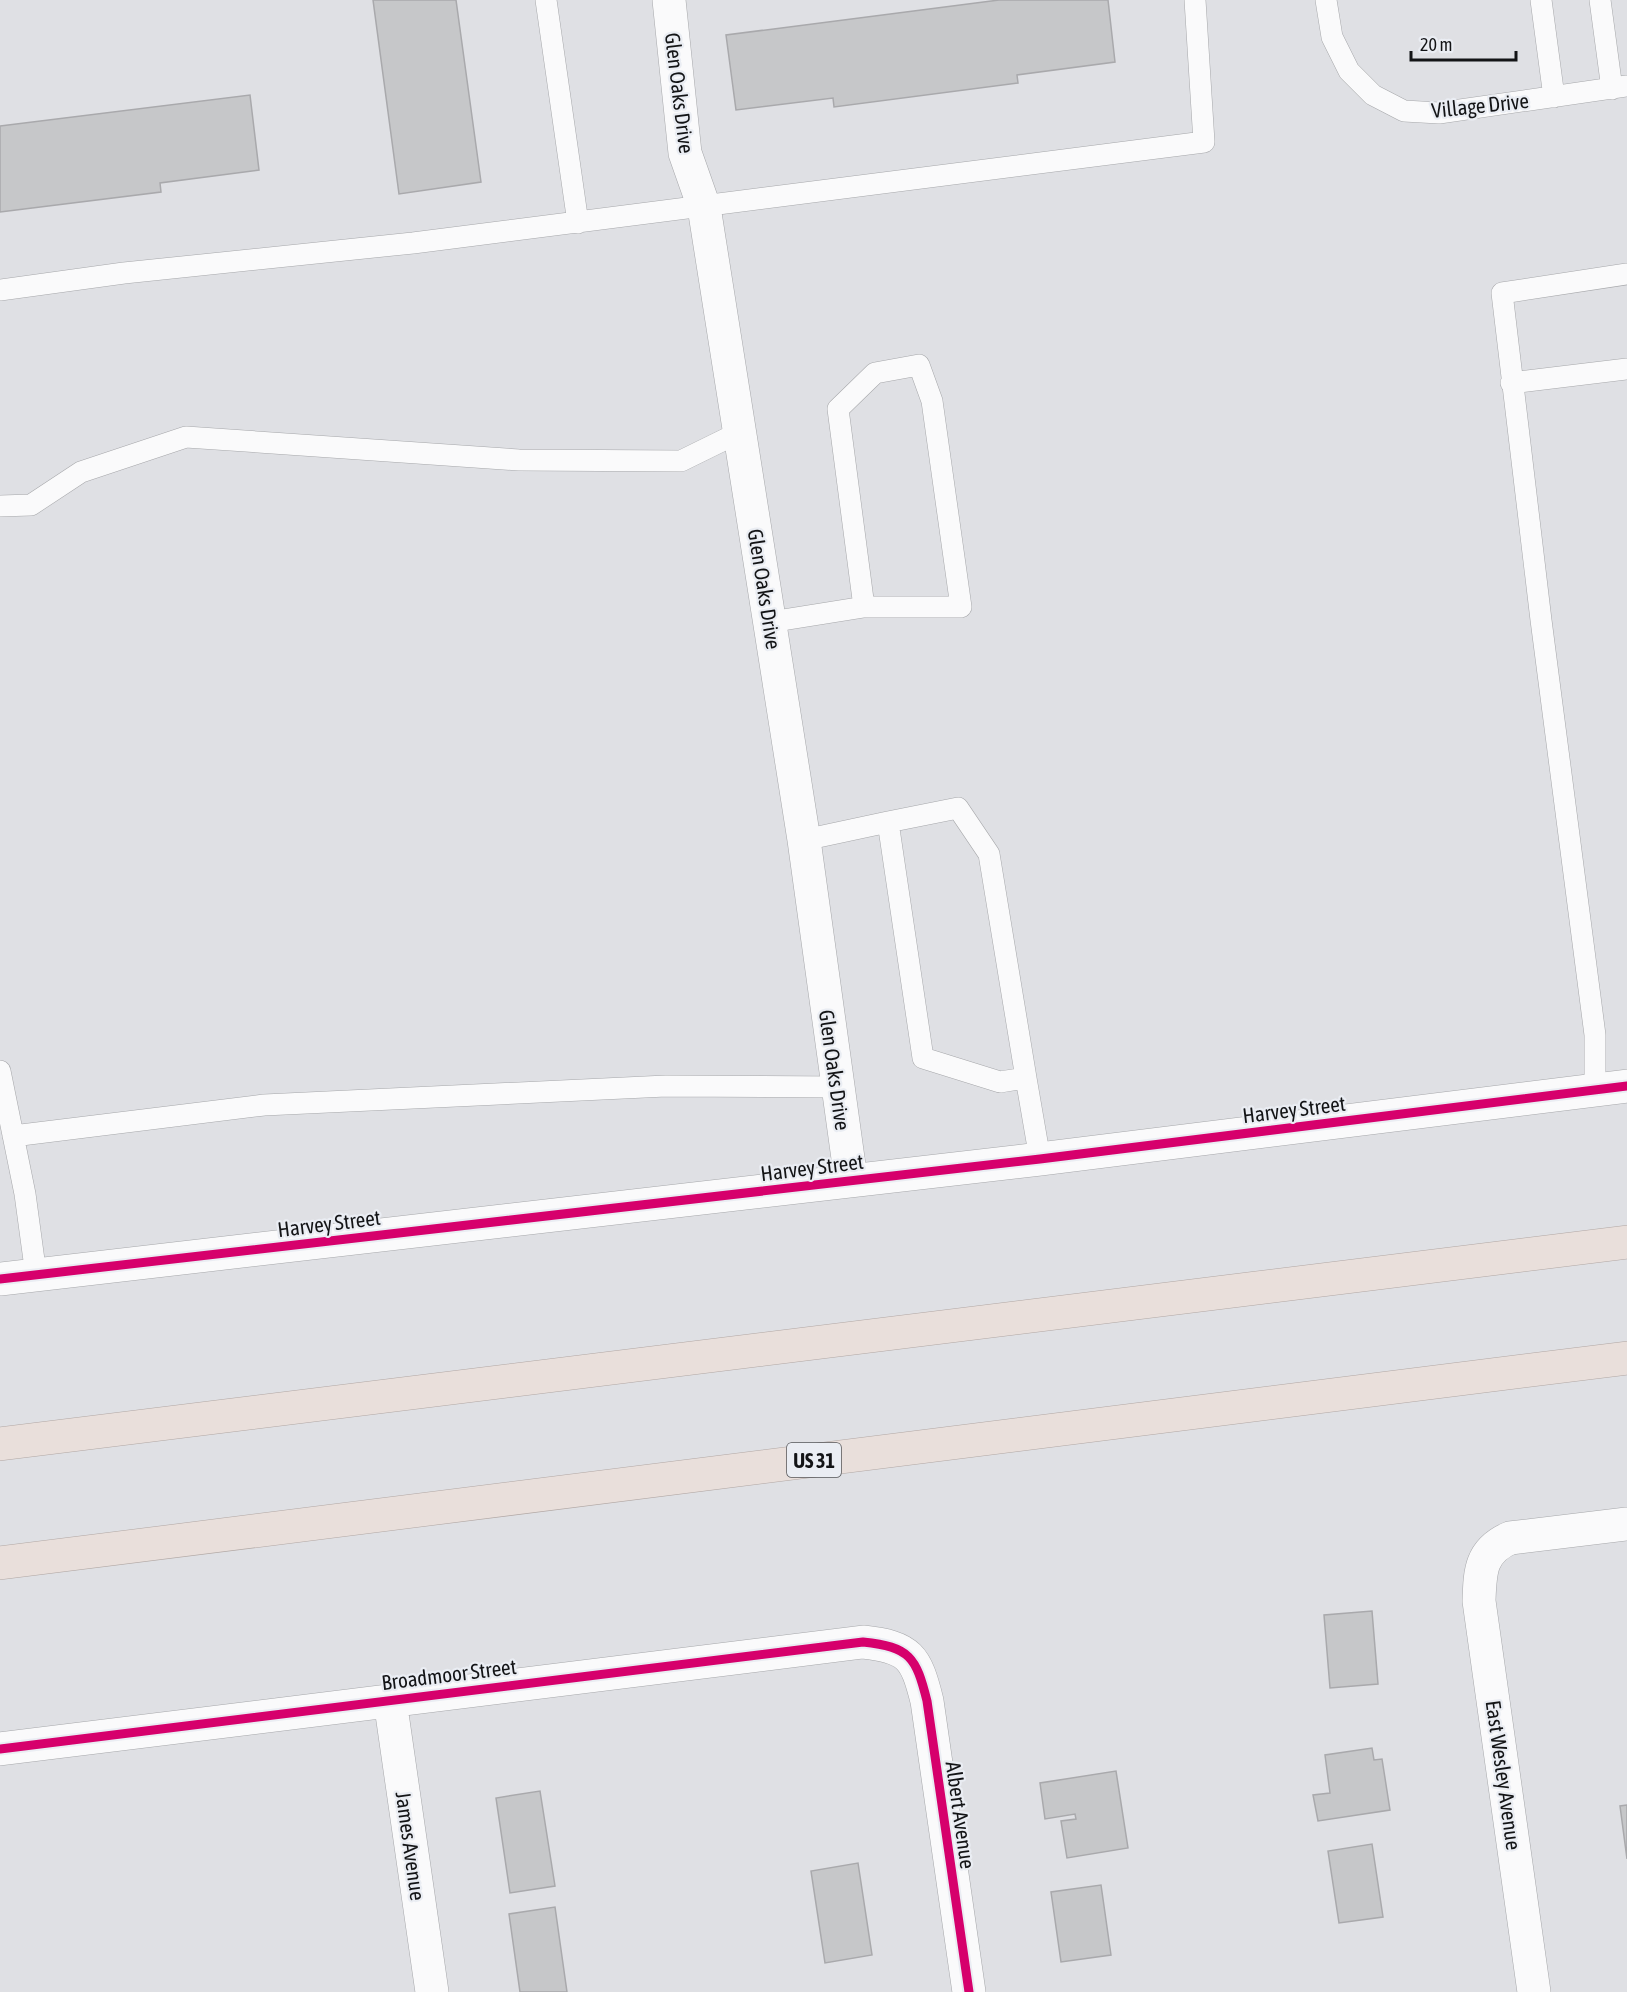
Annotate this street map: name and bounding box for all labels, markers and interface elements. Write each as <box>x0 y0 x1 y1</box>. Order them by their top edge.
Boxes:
scale bar <box>1411 24 1516 62</box>
street label: Glen Oaks Drive <box>661 31 699 155</box>
text: 20 m <box>1420 34 1452 55</box>
street label: Village Drive <box>1430 88 1530 122</box>
street label: Glen Oaks Drive <box>744 527 786 651</box>
street label: Glen Oaks Drive <box>815 1008 855 1132</box>
street label: Harvey Street <box>1241 1091 1347 1127</box>
street label: Harvey Street <box>759 1149 865 1185</box>
street label: Harvey Street <box>276 1205 382 1241</box>
road number: US 31 <box>787 1443 841 1477</box>
street label: Broadmoor Street <box>380 1654 518 1694</box>
street label: East Wesley Avenue <box>1482 1699 1526 1851</box>
street label: Albert Avenue <box>942 1760 980 1870</box>
street label: James Avenue <box>391 1790 431 1902</box>

